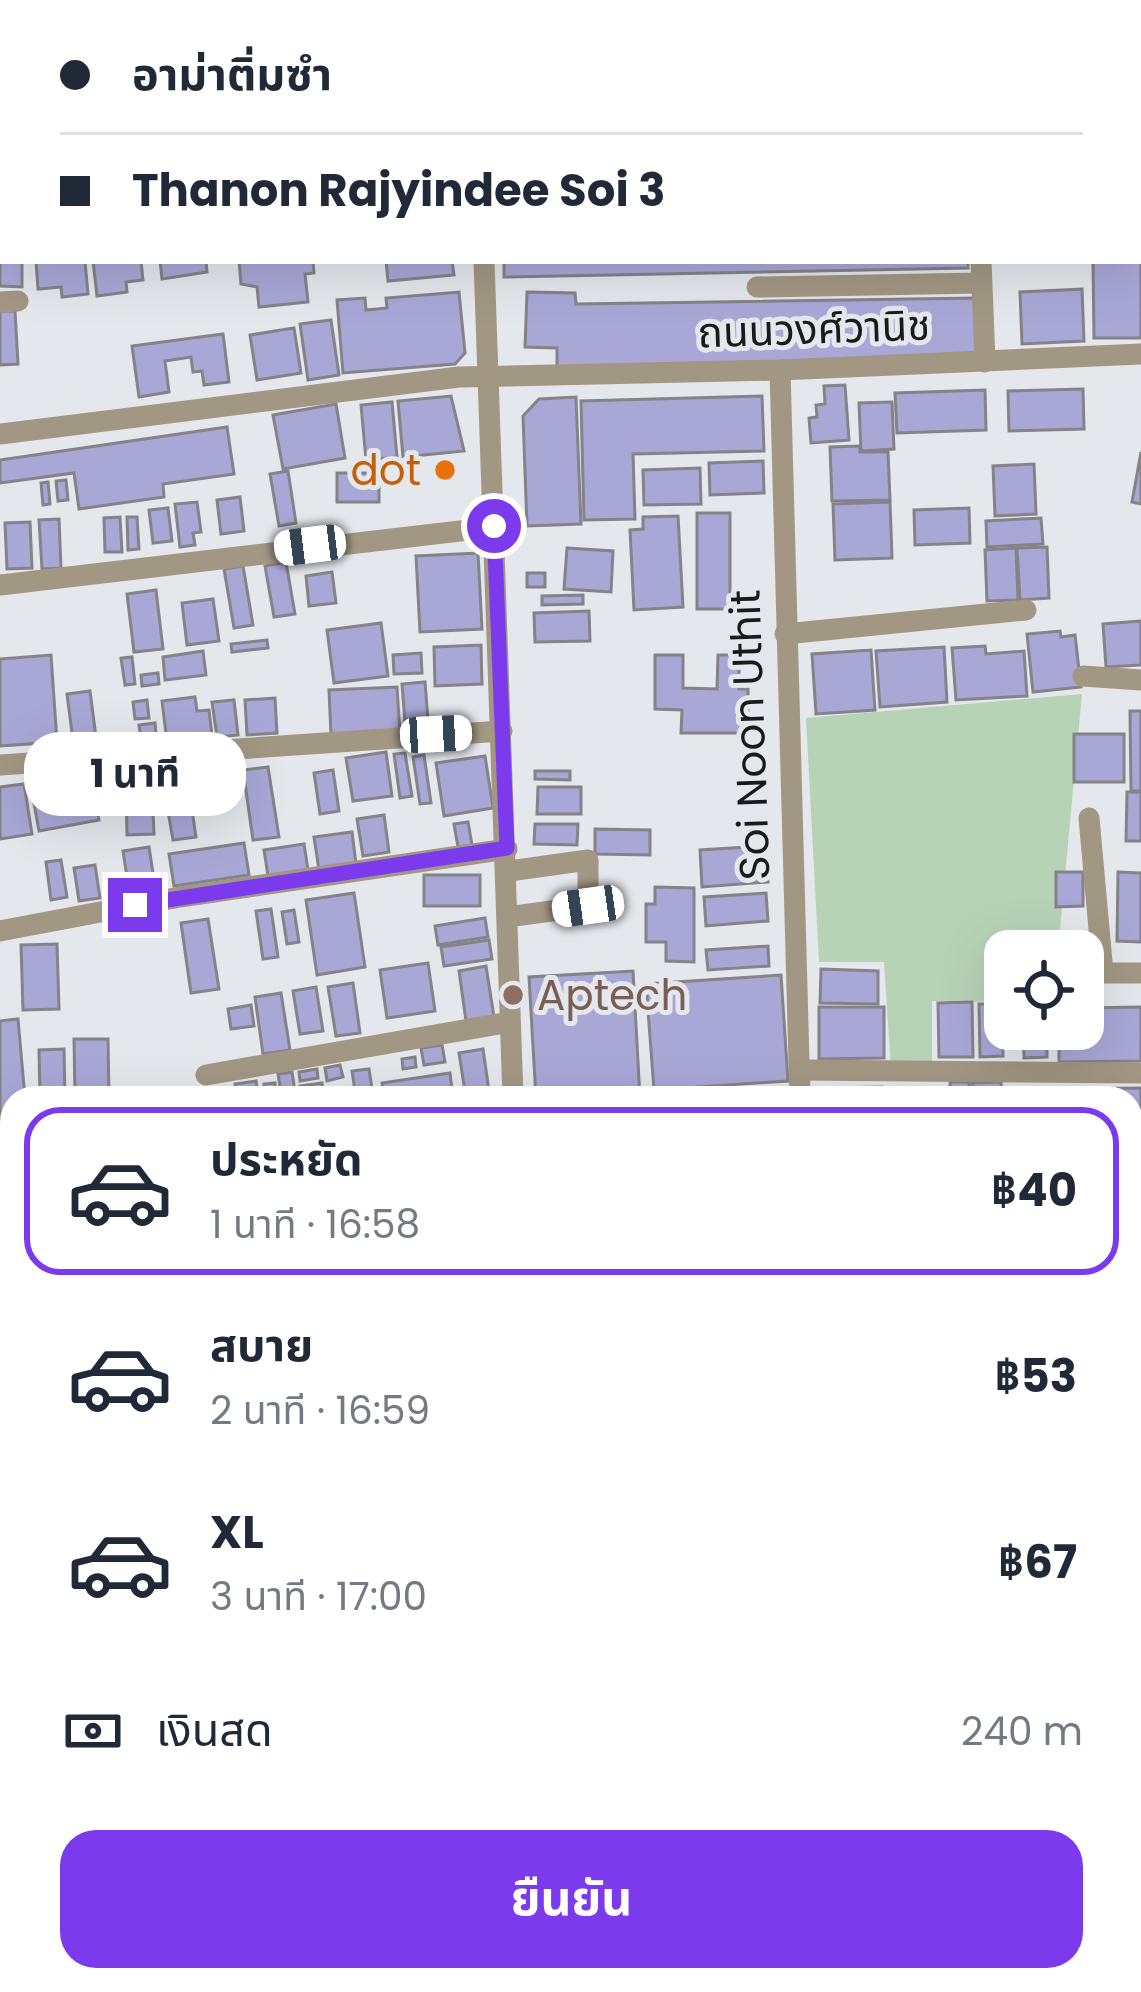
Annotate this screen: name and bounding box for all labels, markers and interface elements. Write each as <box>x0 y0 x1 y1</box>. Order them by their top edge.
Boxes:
text: อาม่าติ่มซำ <box>132 43 332 106</box>
text: Thanon Rajyindee Soi 3 <box>132 159 665 222</box>
street label: ถนนวงศ์วานิช <box>697 295 931 363</box>
place label: dot <box>350 441 421 500</box>
marker: dot <box>432 457 458 483</box>
route start <box>467 499 521 553</box>
car <box>272 523 348 567</box>
street label: Soi Noon Uthit <box>715 589 785 881</box>
car <box>399 714 473 754</box>
callout: 1 นาที <box>24 731 246 815</box>
text: 1 นาที <box>90 746 180 801</box>
route end <box>108 878 162 932</box>
car <box>550 883 626 929</box>
map controls <box>984 930 1104 1050</box>
button: locate <box>984 930 1104 1050</box>
place label: Aptech <box>537 966 687 1025</box>
marker: Aptech <box>500 982 526 1008</box>
text: ประหยัด <box>210 1128 363 1191</box>
icon: car <box>66 1137 174 1245</box>
text: ฿40 <box>991 1159 1077 1222</box>
text: 1 นาที · 16:58 <box>210 1197 420 1252</box>
text: สบาย <box>210 1314 313 1377</box>
icon: car <box>66 1323 174 1431</box>
text: ฿53 <box>994 1345 1077 1408</box>
text: 2 นาที · 16:59 <box>210 1383 430 1438</box>
text: XL <box>210 1501 264 1564</box>
icon: car <box>66 1509 174 1617</box>
text: ฿67 <box>998 1531 1077 1594</box>
text: 3 นาที · 17:00 <box>210 1569 427 1624</box>
icon: cash <box>60 1698 126 1764</box>
text: เงินสด <box>156 1699 273 1762</box>
text: 240 m <box>961 1704 1083 1759</box>
button: ยืนยัน <box>60 1830 1083 1968</box>

